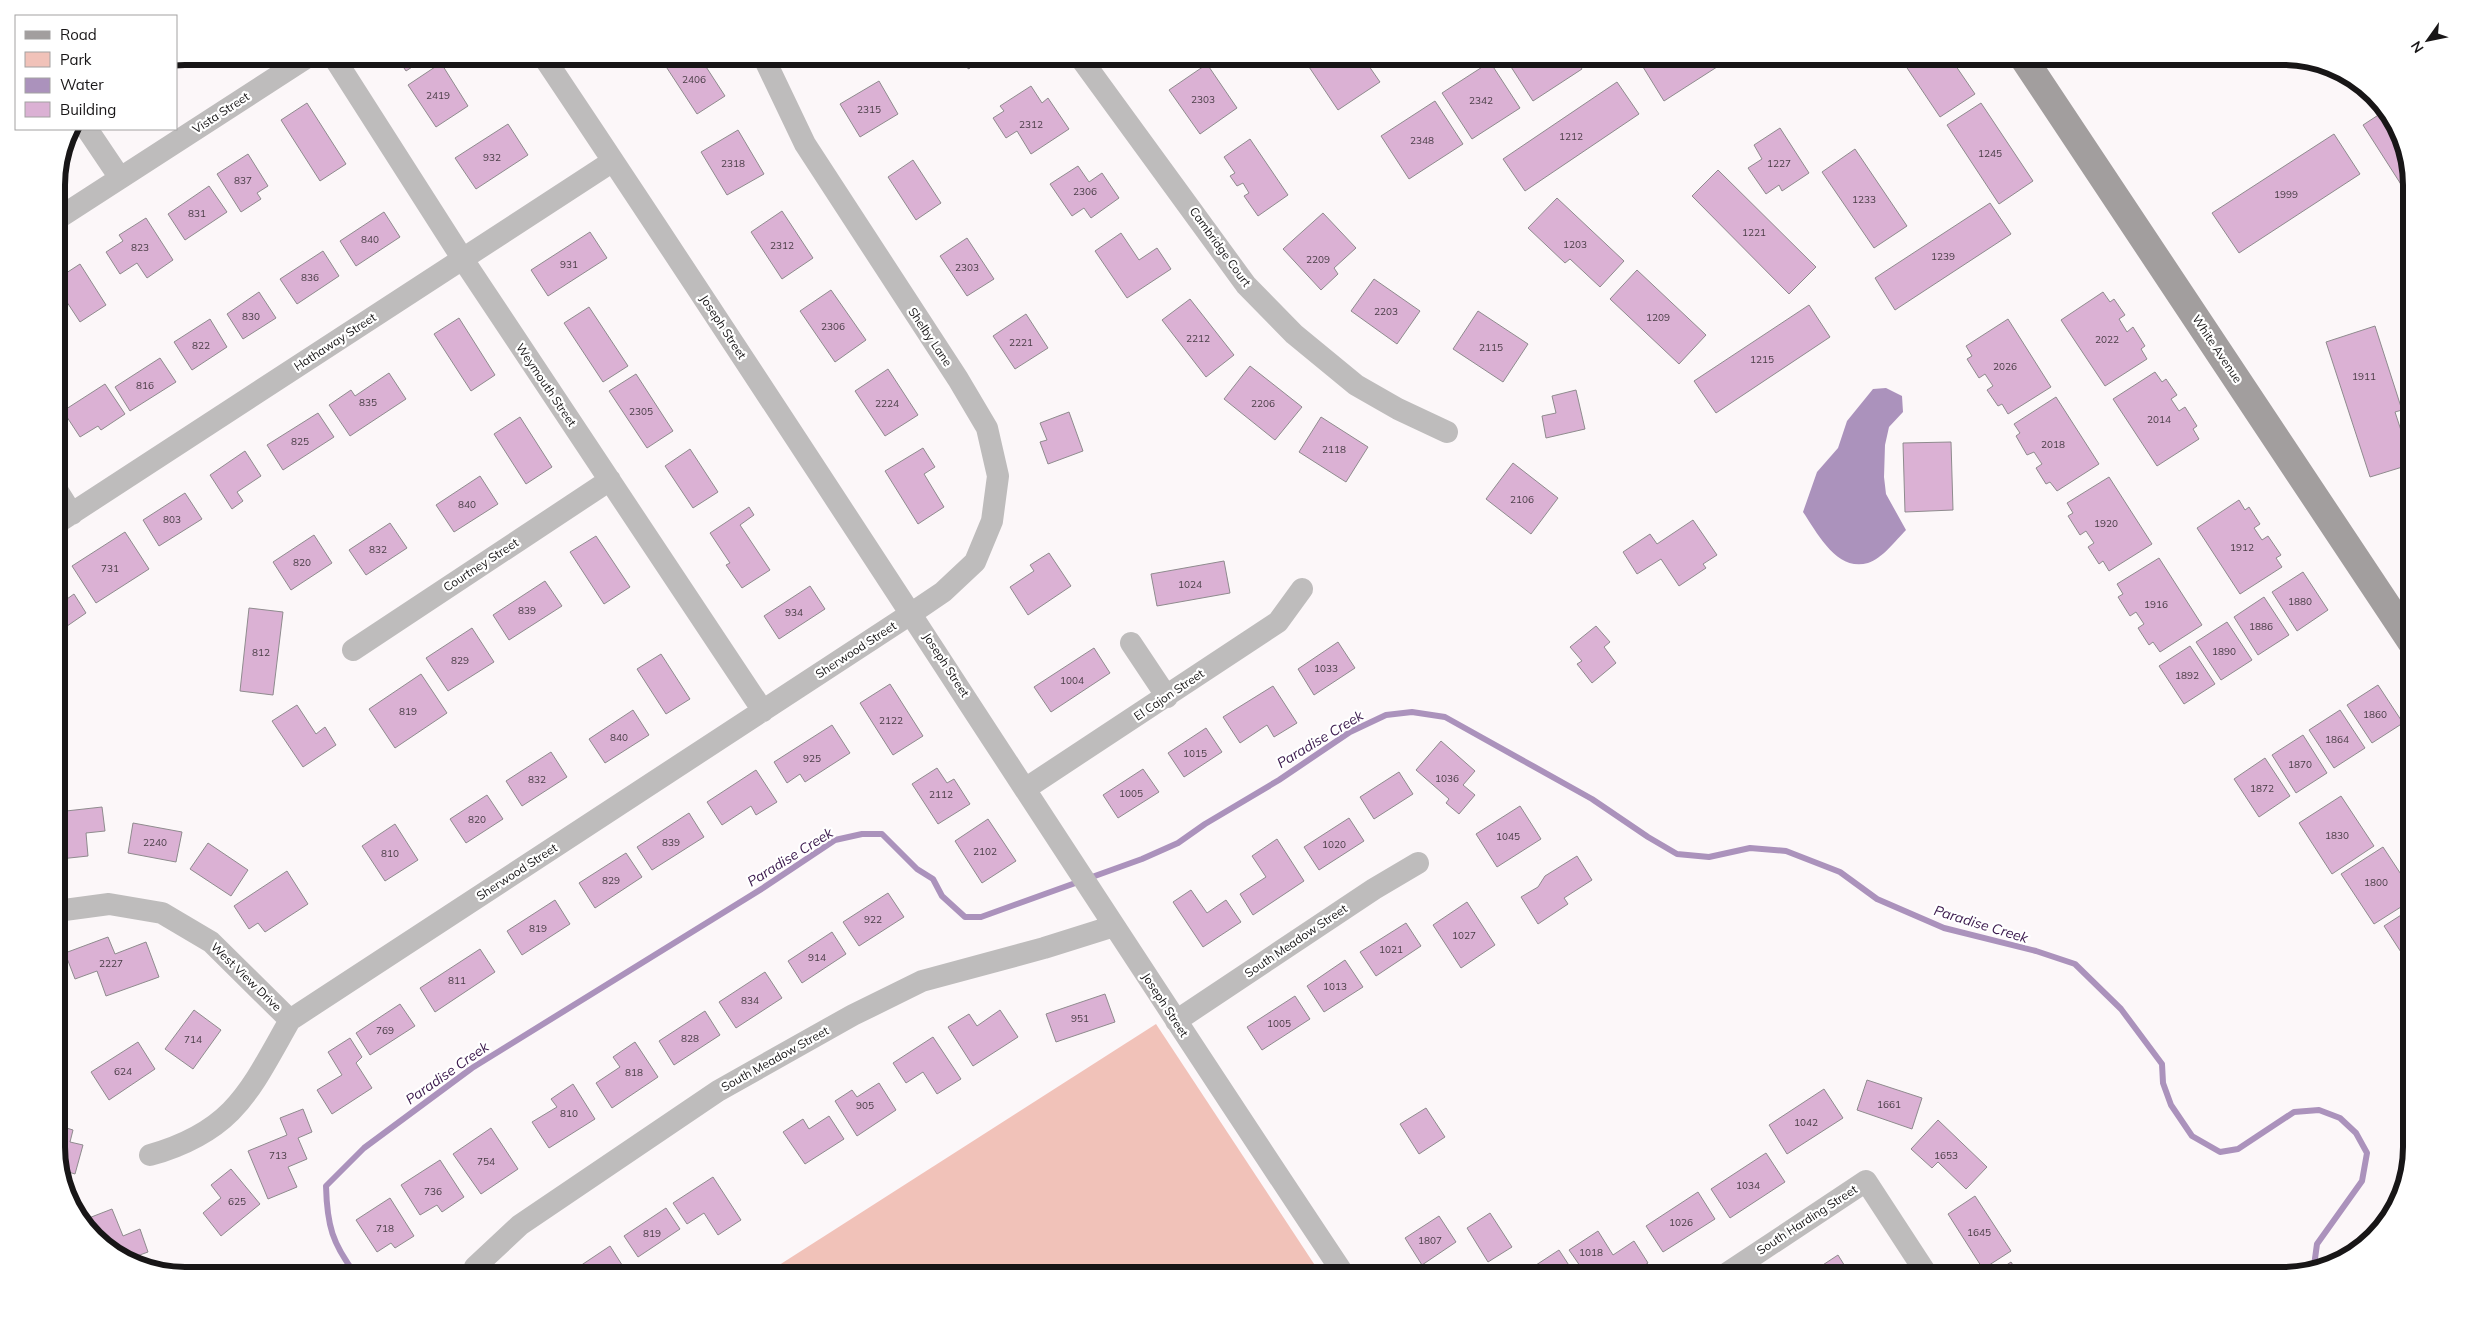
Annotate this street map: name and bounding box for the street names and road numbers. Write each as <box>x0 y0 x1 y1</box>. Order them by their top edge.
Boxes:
street label: Vista Street <box>189 89 252 137</box>
street label: Cambridge Court <box>1187 204 1254 289</box>
street label: Joseph Street <box>697 292 750 362</box>
street label: Shelby Lane <box>905 304 956 369</box>
street label: Hathaway Street <box>291 309 379 374</box>
street label: White Avenue <box>2189 312 2246 386</box>
street label: Weymouth Street <box>513 340 580 429</box>
street label: Courtney Street <box>440 535 521 594</box>
street label: Sherwood Street <box>813 618 899 681</box>
street label: Joseph Street <box>920 630 973 700</box>
street label: El Cajon Street <box>1131 666 1207 724</box>
street label: Sherwood Street <box>474 840 560 903</box>
street label: South Meadow Street <box>1242 901 1350 980</box>
street label: West View Drive <box>208 939 285 1014</box>
street label: Joseph Street <box>1139 970 1192 1040</box>
street label: South Meadow Street <box>718 1023 831 1094</box>
street label: South Harding Street <box>1754 1181 1860 1258</box>

